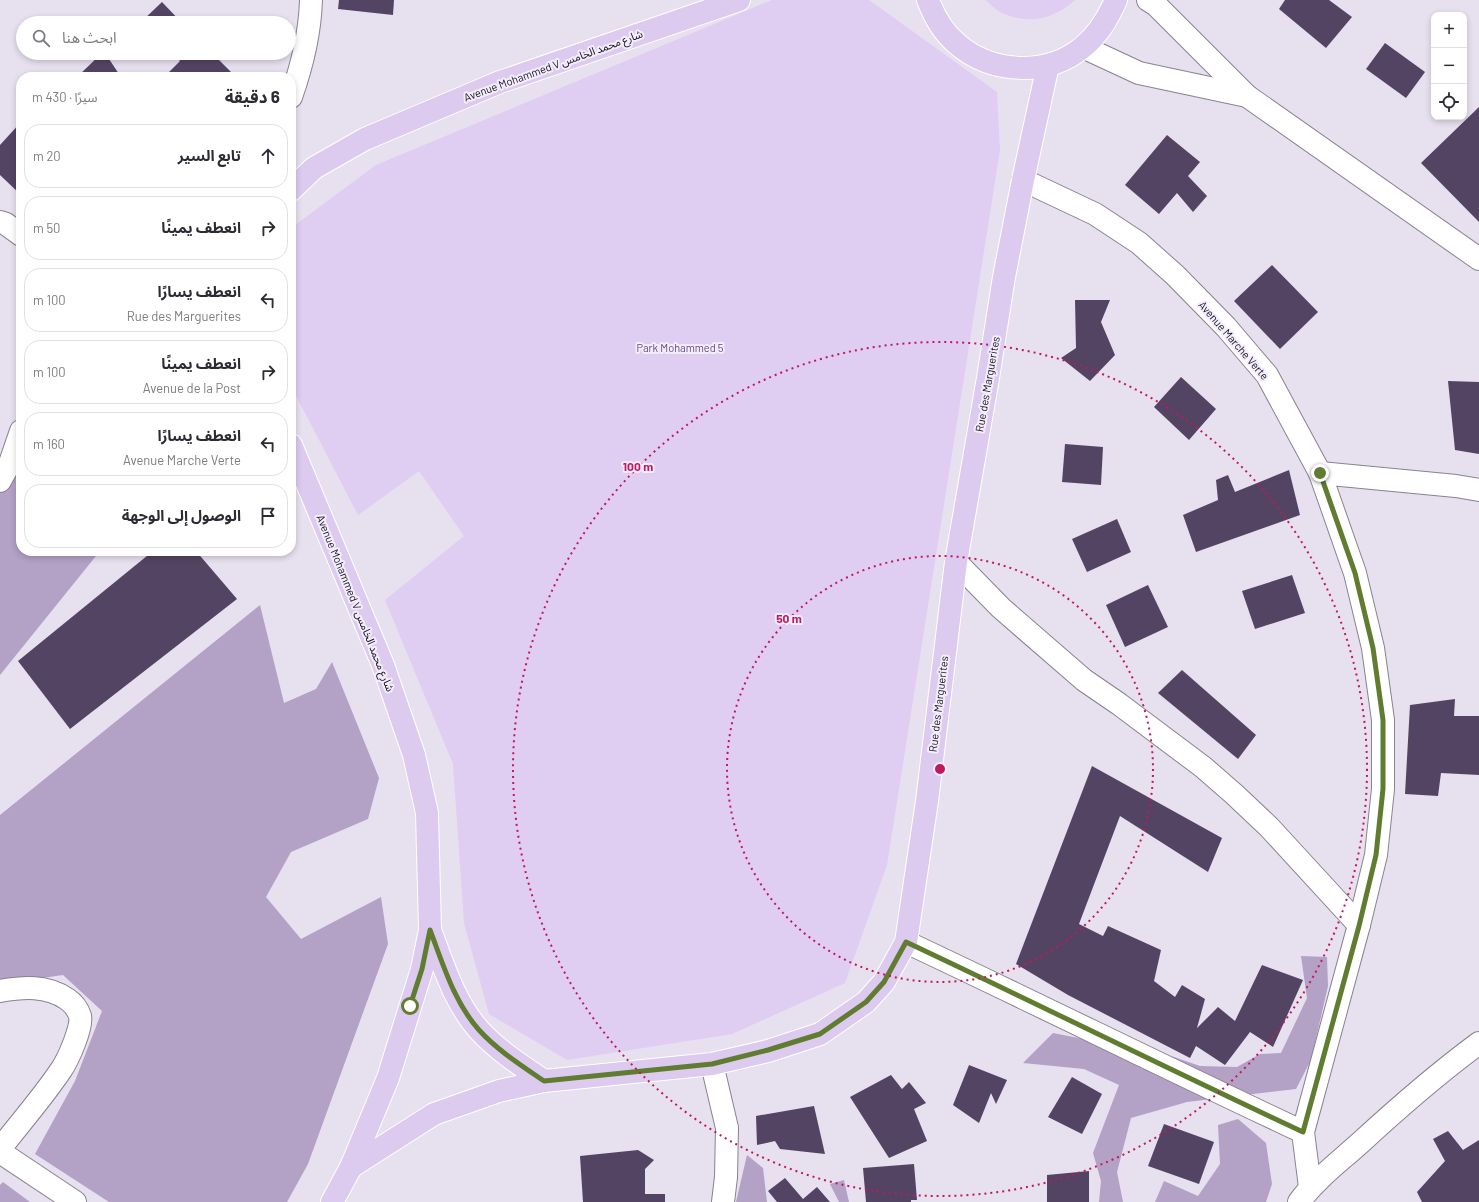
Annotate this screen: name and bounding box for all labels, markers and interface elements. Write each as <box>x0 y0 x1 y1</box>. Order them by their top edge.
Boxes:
map controls <box>1431 12 1467 120</box>
button: + <box>1431 12 1467 48</box>
search box <box>16 16 296 60</box>
street label: Avenue Mohammed V شارع محمد الخامس <box>462 26 645 105</box>
icon: search <box>30 27 52 49</box>
text: ابحث هنا <box>62 28 117 46</box>
button: − <box>1431 48 1467 84</box>
button: locate <box>1431 84 1467 120</box>
text: 6 دقيقة <box>225 86 280 106</box>
text: سيرًا · 430 m <box>32 89 97 105</box>
icon: ahead <box>257 145 279 167</box>
text: تابع السير <box>178 146 241 164</box>
text: 20 m <box>33 148 61 164</box>
icon: right <box>257 217 279 239</box>
text: انعطف يمينًا <box>161 218 241 236</box>
text: 50 m <box>33 220 60 236</box>
text: انعطف يسارًا <box>157 282 241 300</box>
icon: left <box>257 289 279 311</box>
text: 100 m <box>33 292 66 308</box>
street label: Avenue Marche Verte <box>1196 298 1272 382</box>
text: Rue des Marguerites <box>127 308 241 324</box>
street label: Rue des Marguerites <box>972 335 1002 433</box>
park label: Park Mohammed 5 <box>636 341 724 354</box>
text: انعطف يمينًا <box>161 354 241 372</box>
icon: right <box>257 361 279 383</box>
text: 100 m <box>33 364 66 380</box>
text: Avenue de la Post <box>143 380 241 396</box>
text: انعطف يسارًا <box>157 426 241 444</box>
icon: left <box>257 433 279 455</box>
text: 160 m <box>33 436 65 452</box>
text: Avenue Marche Verte <box>123 452 241 468</box>
text: 100 m <box>623 459 653 473</box>
route end <box>1311 464 1329 482</box>
icon: arrive <box>257 505 279 527</box>
text: الوصول إلى الوجهة <box>122 506 241 524</box>
street label: Avenue Mohammed V شارع محمد الخامس <box>313 513 398 694</box>
text: 50 m <box>776 611 802 625</box>
street label: Rue des Marguerites <box>926 655 950 753</box>
centre of rings <box>933 762 947 776</box>
route start <box>401 997 419 1015</box>

